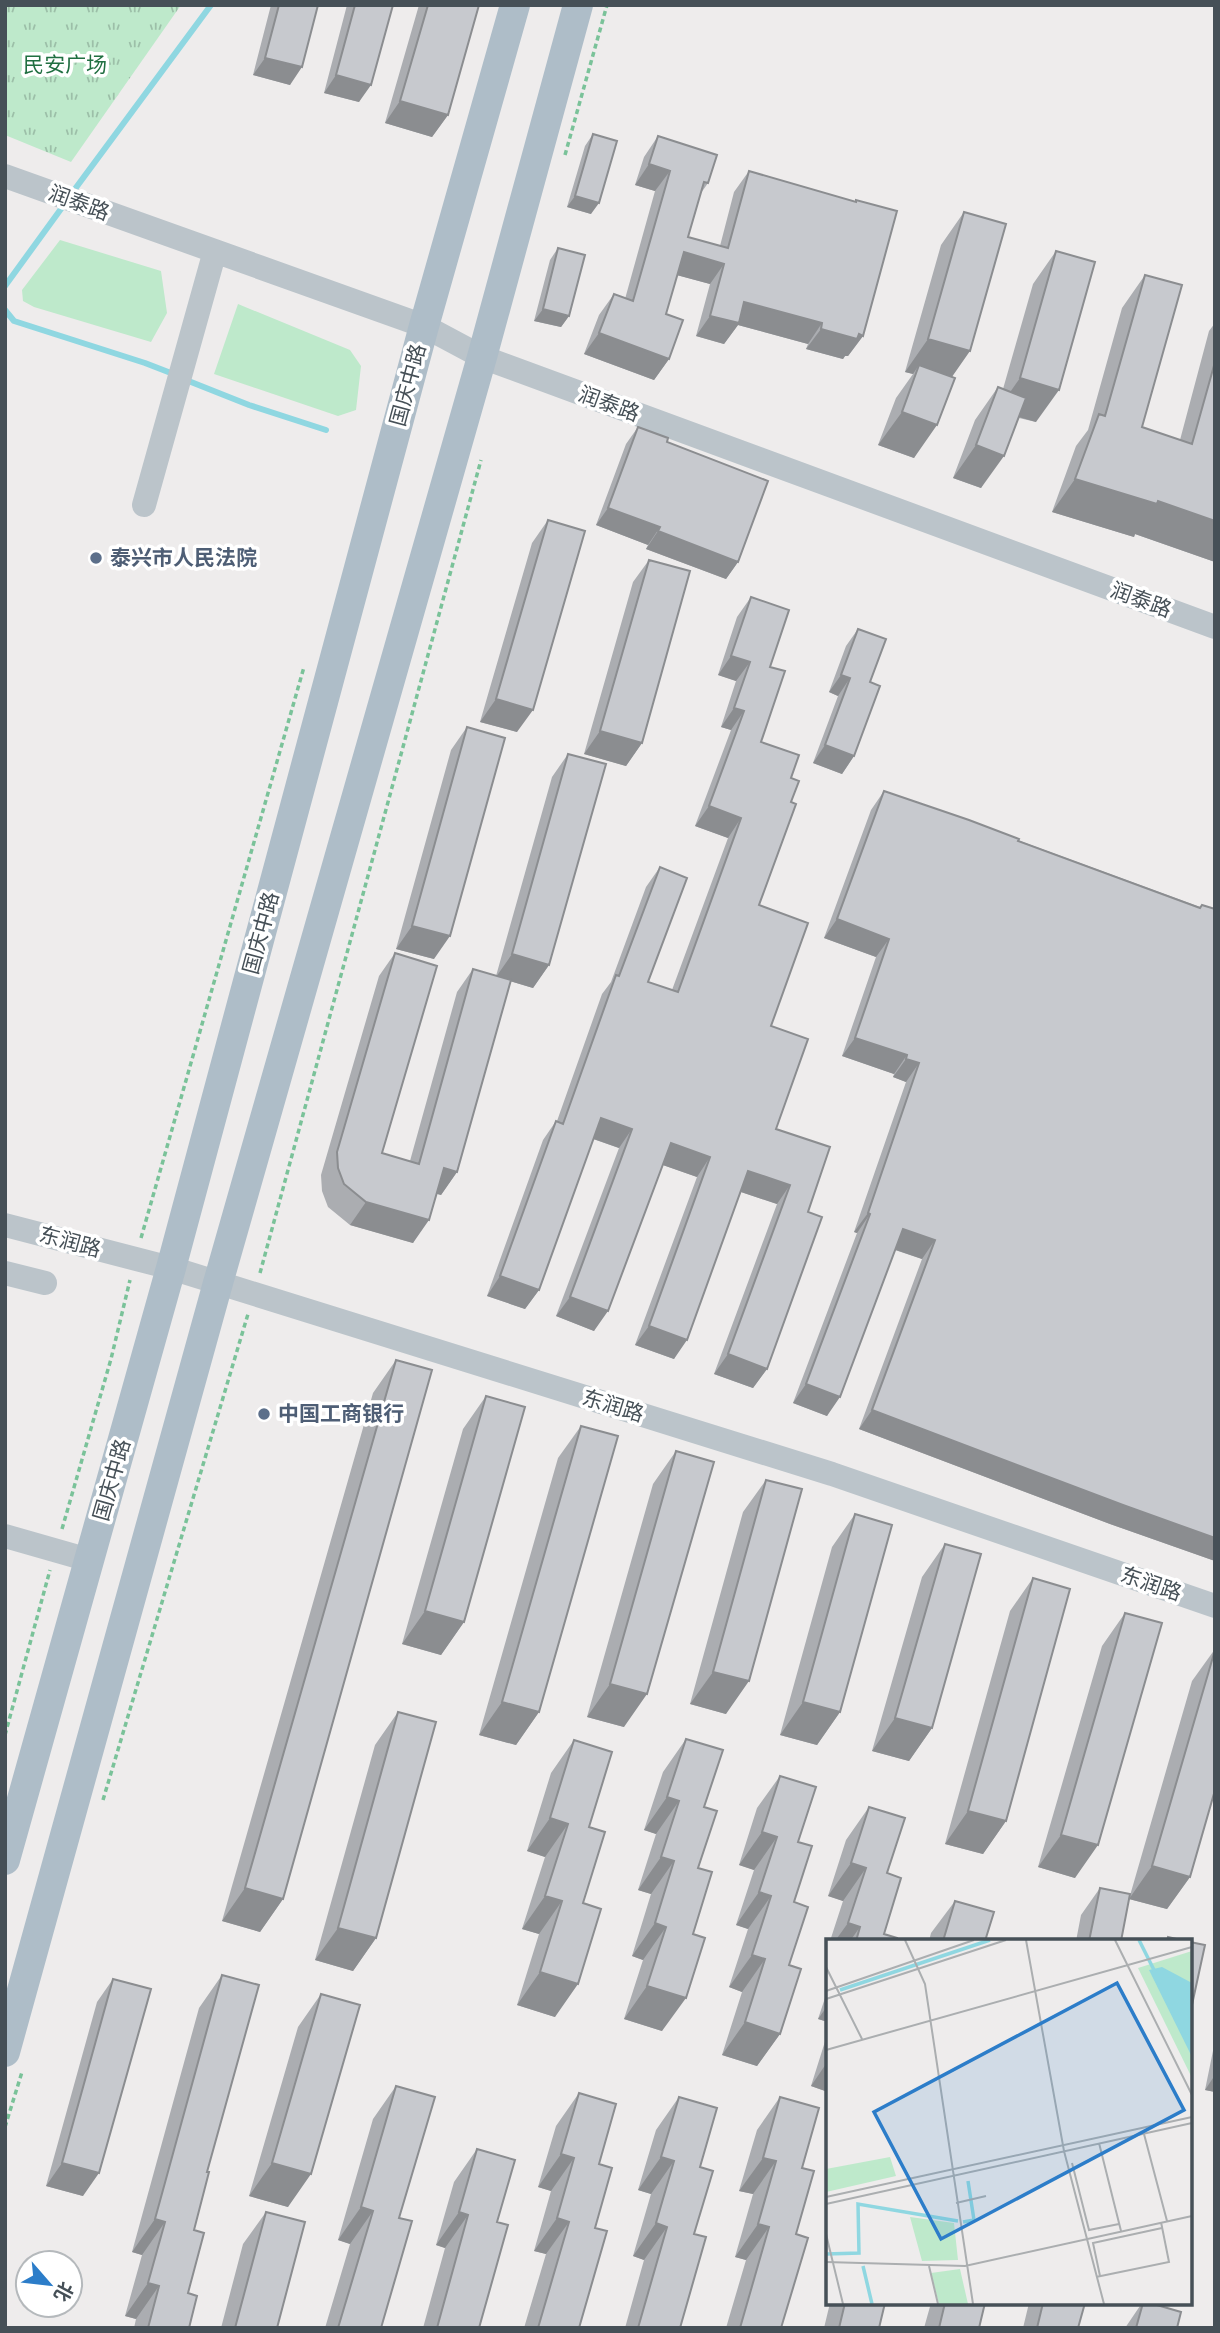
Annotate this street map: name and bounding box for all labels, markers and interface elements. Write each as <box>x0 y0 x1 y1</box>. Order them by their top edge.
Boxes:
park label: 民安广场 <box>23 50 107 78</box>
street label: 润泰路 <box>45 178 114 226</box>
street label: 国庆中路 <box>383 341 431 429</box>
street label: 润泰路 <box>575 379 644 427</box>
place label: 泰兴市人民法院 <box>110 543 257 571</box>
marker: 泰兴市人民法院 <box>88 550 104 566</box>
street label: 润泰路 <box>1107 575 1176 623</box>
street label: 国庆中路 <box>236 889 284 977</box>
street label: 东润路 <box>36 1219 104 1263</box>
street label: 东润路 <box>579 1382 648 1428</box>
place label: 中国工商银行 <box>278 1399 404 1427</box>
marker: 中国工商银行 <box>256 1406 272 1422</box>
street label: 国庆中路 <box>86 1435 136 1524</box>
street label: 东润路 <box>1117 1560 1186 1607</box>
inset map <box>826 1939 1192 2305</box>
north arrow <box>14 2249 84 2319</box>
text: 北 <box>48 2277 80 2306</box>

